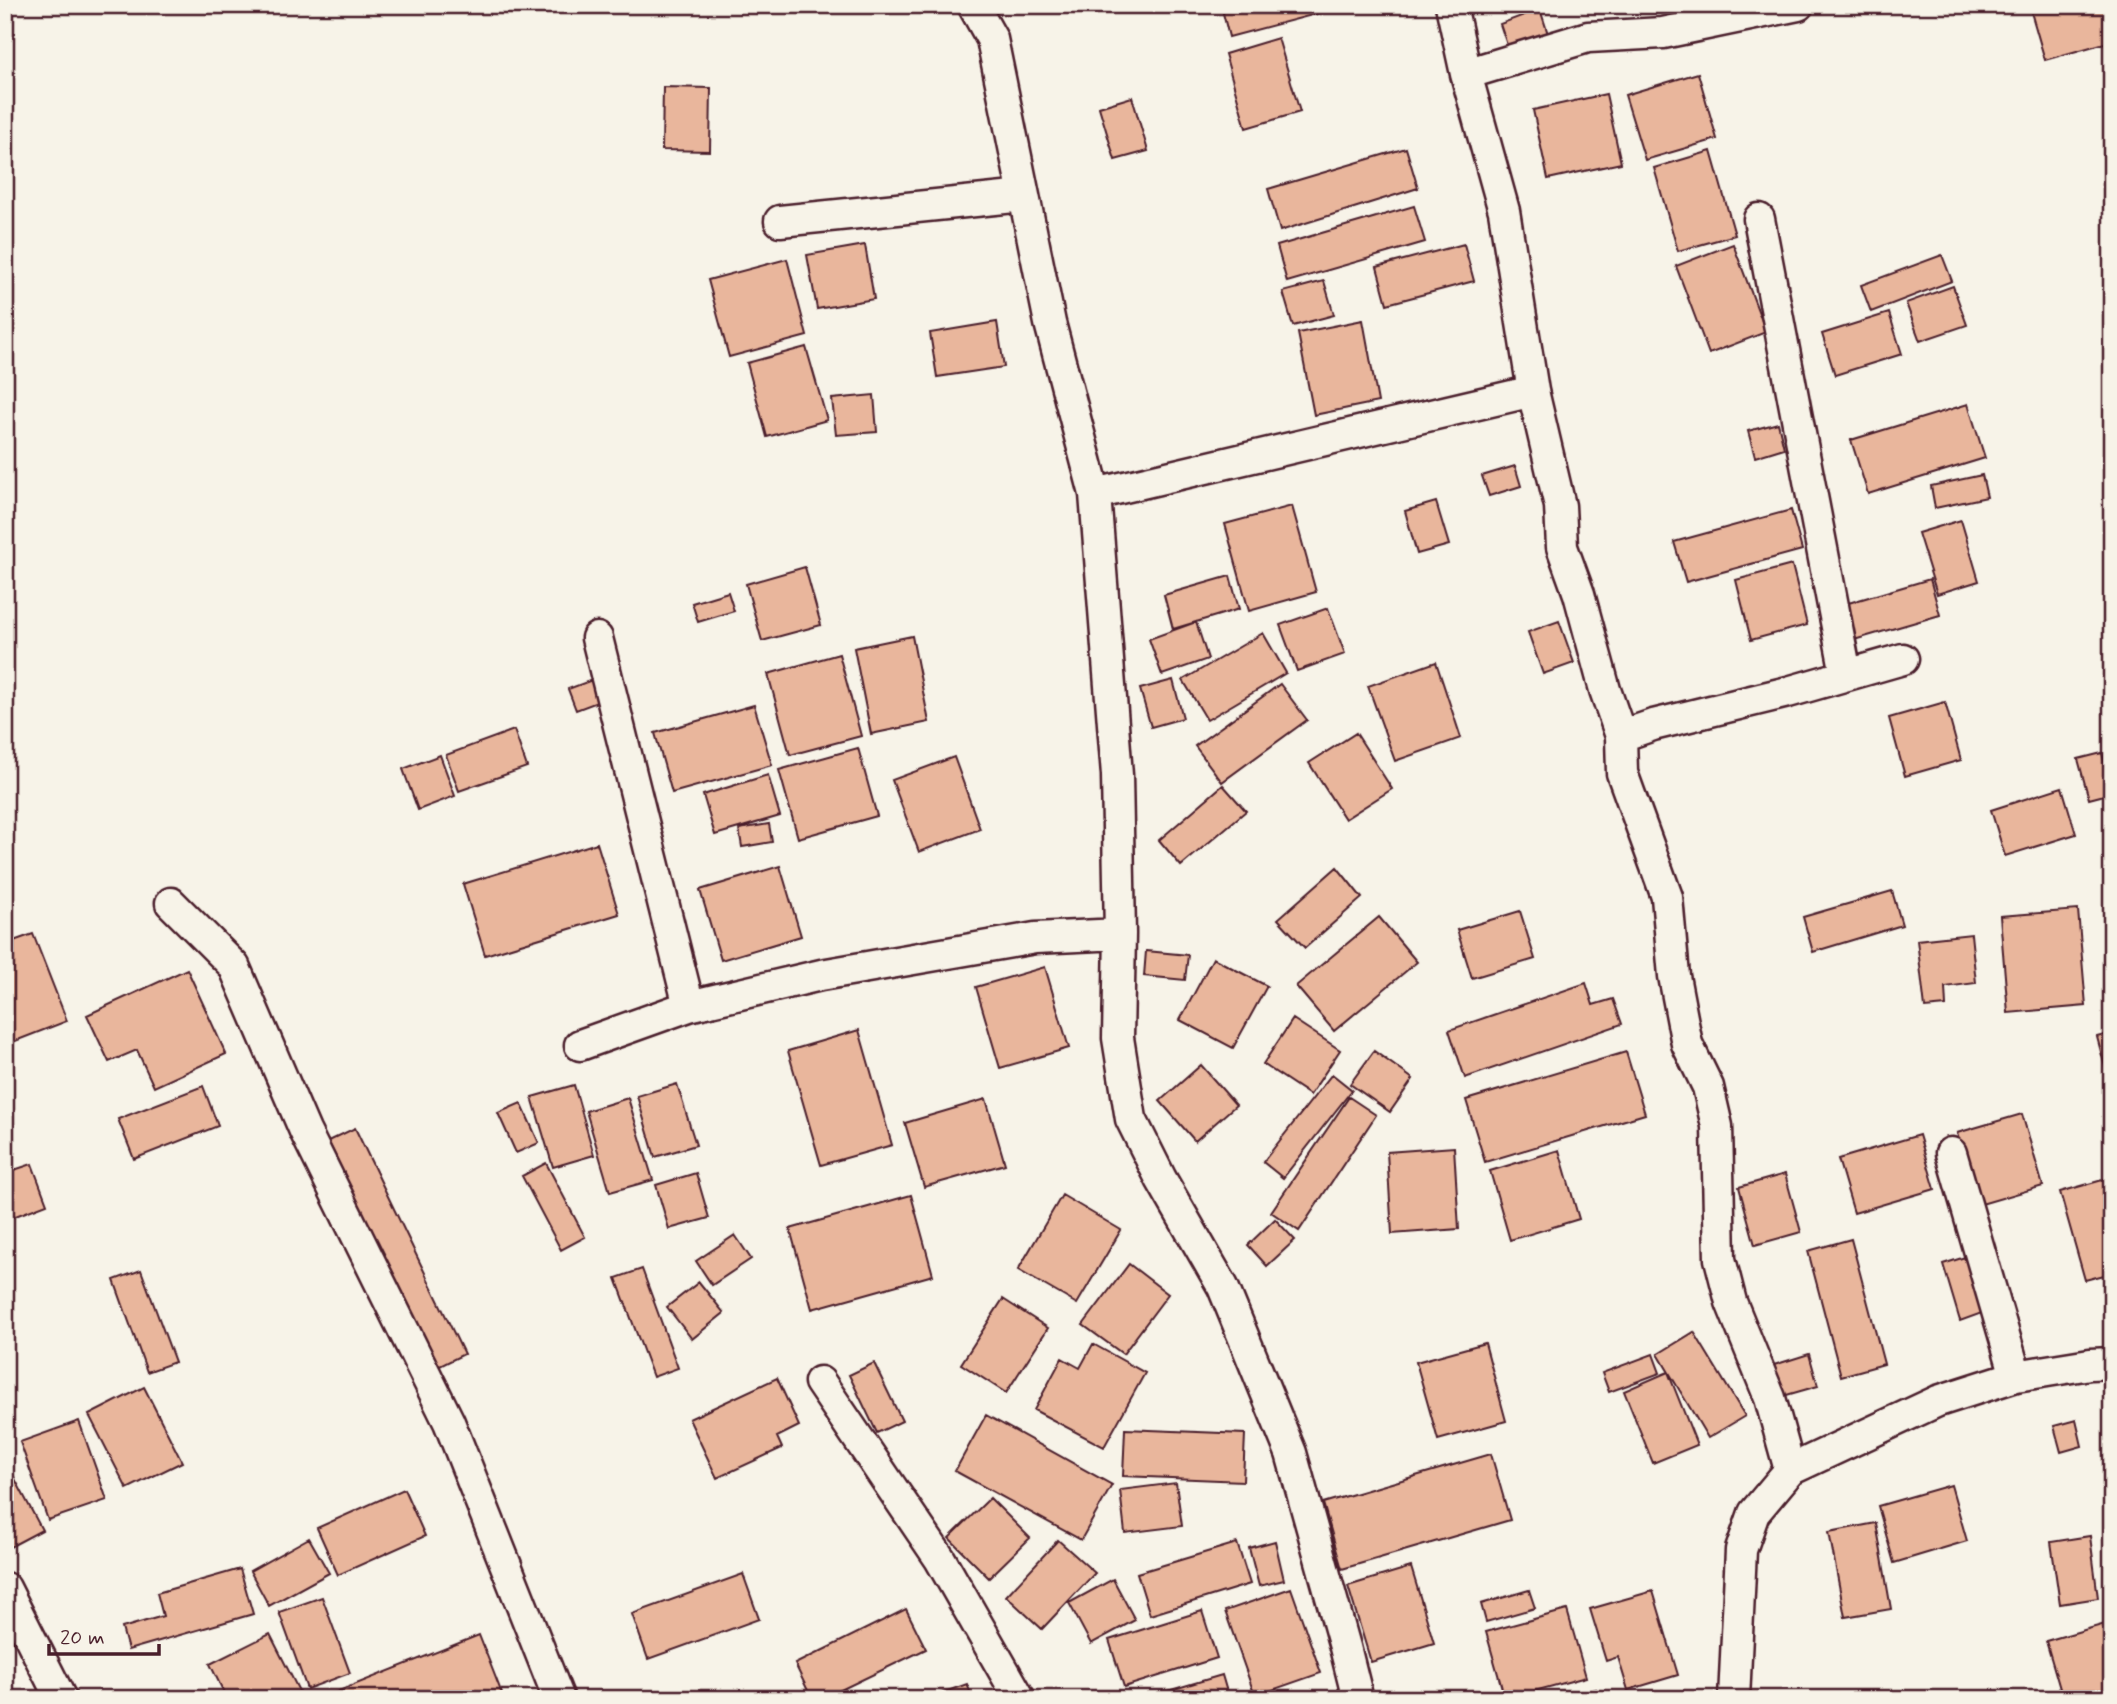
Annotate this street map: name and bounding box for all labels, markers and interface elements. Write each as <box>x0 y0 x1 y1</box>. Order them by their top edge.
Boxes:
scale bar <box>49 1613 159 1657</box>
text: 20 m <box>60 1624 105 1652</box>

